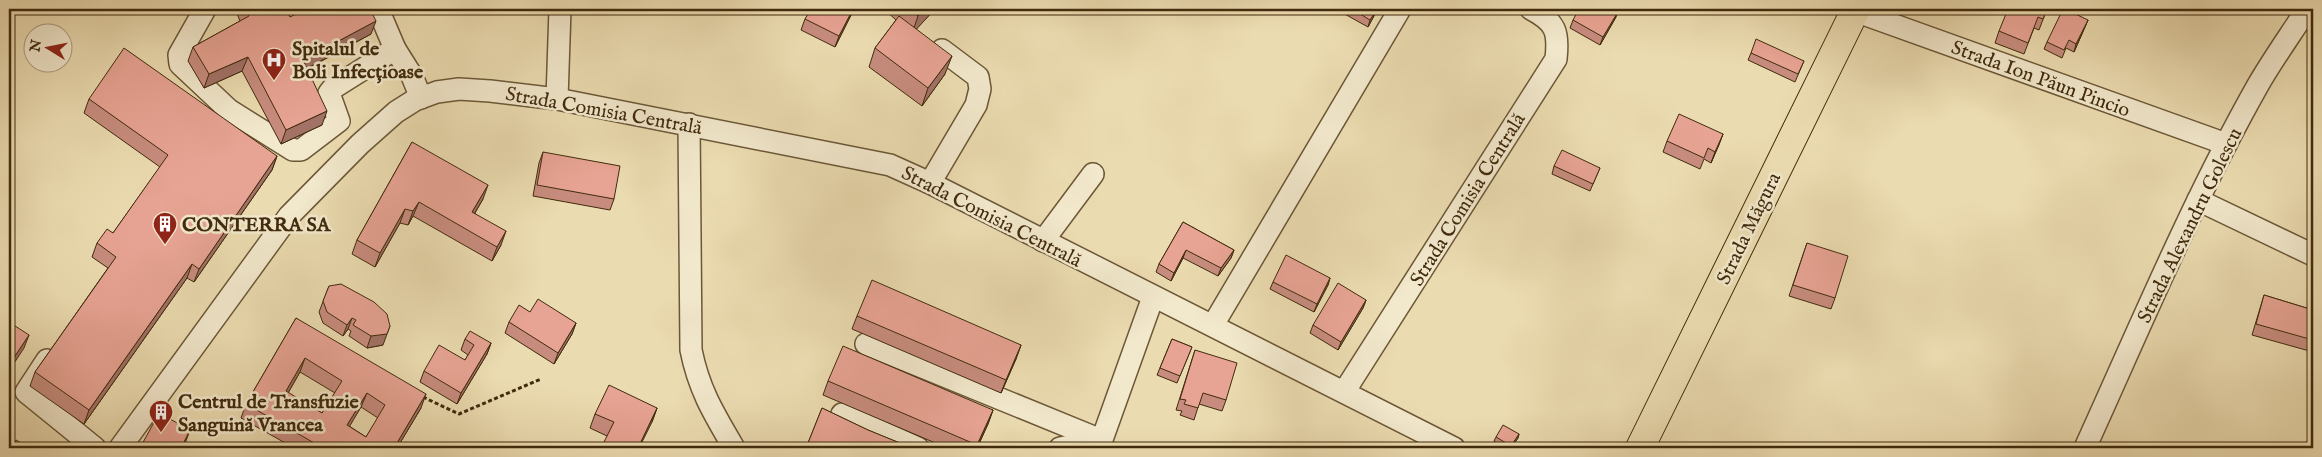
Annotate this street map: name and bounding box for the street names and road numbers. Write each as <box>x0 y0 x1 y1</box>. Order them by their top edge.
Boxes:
street label: Strada Ion Păun Pincio <box>1948 35 2134 123</box>
street label: Strada Comisia Centrală <box>504 82 704 141</box>
street label: Strada Comisia Centrală <box>1405 108 1532 291</box>
street label: Strada Alexandru Golescu <box>2132 124 2248 327</box>
street label: Strada Comisia Centrală <box>897 161 1086 274</box>
street label: Strada Măgura <box>1711 168 1787 289</box>

